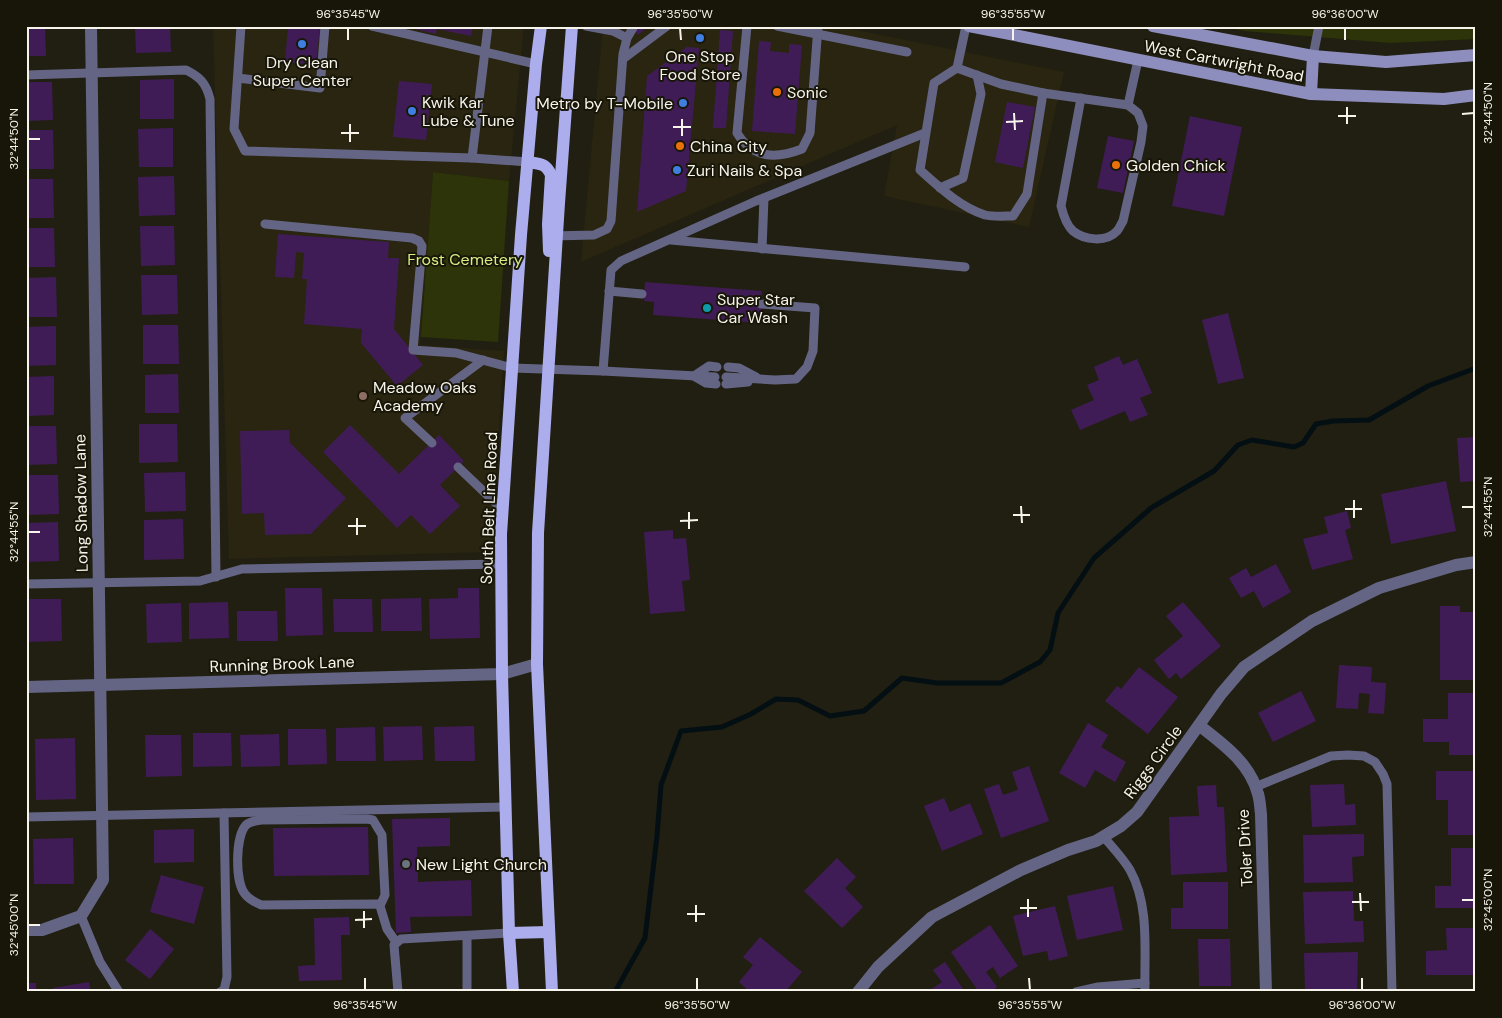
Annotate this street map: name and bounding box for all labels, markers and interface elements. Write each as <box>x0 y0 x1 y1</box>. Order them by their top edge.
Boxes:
text: 96°35'45"W <box>316 6 380 22</box>
text: 96°35'50"W <box>647 6 713 22</box>
text: 96°35'55"W <box>981 6 1046 22</box>
text: 96°36'00"W <box>1311 6 1379 22</box>
marker: One Stop Food Store <box>694 32 706 44</box>
street label: West Cartwright Road <box>1142 35 1306 87</box>
marker: Dry Clean Super Center <box>296 38 308 50</box>
place label: One Stop Food Store <box>659 46 741 85</box>
place label: Dry Clean Super Center <box>253 52 351 91</box>
place label: Sonic <box>787 82 828 103</box>
text: 32°44'50"N <box>1480 82 1496 144</box>
marker: Sonic <box>771 86 783 98</box>
place label: Kwik Kar Lube & Tune <box>422 92 515 131</box>
place label: Metro by T-Mobile <box>536 93 673 114</box>
marker: Metro by T-Mobile <box>677 97 689 109</box>
marker: Kwik Kar Lube & Tune <box>406 105 418 117</box>
text: 32°44'50"N <box>6 108 22 170</box>
place label: China City <box>690 136 767 157</box>
marker: China City <box>674 140 686 152</box>
place label: Golden Chick <box>1126 155 1225 176</box>
marker: Golden Chick <box>1110 159 1122 171</box>
place label: Zuri Nails & Spa <box>687 160 802 181</box>
marker: Zuri Nails & Spa <box>671 164 683 176</box>
park label: Frost Cemetery <box>407 249 523 270</box>
place label: Super Star Car Wash <box>717 289 795 328</box>
marker: Super Star Car Wash <box>701 302 713 314</box>
place label: Meadow Oaks Academy <box>373 377 477 416</box>
marker: Meadow Oaks Academy <box>357 390 369 402</box>
street label: South Belt Line Road <box>476 431 502 585</box>
street label: Long Shadow Lane <box>69 434 93 572</box>
text: 32°44'55"N <box>1480 477 1496 537</box>
text: 32°44'55"N <box>6 502 22 562</box>
street label: Running Brook Lane <box>209 651 355 677</box>
street label: Riggs Circle <box>1119 721 1187 803</box>
street label: Toler Drive <box>1232 809 1258 887</box>
place label: New Light Church <box>416 854 547 875</box>
marker: New Light Church <box>400 858 412 870</box>
text: 32°45'00"N <box>1480 869 1496 931</box>
text: 32°45'00"N <box>6 894 22 956</box>
text: 96°35'45"W <box>333 997 397 1013</box>
text: 96°35'50"W <box>664 997 730 1013</box>
text: 96°35'55"W <box>998 997 1063 1013</box>
text: 96°36'00"W <box>1328 997 1396 1013</box>

